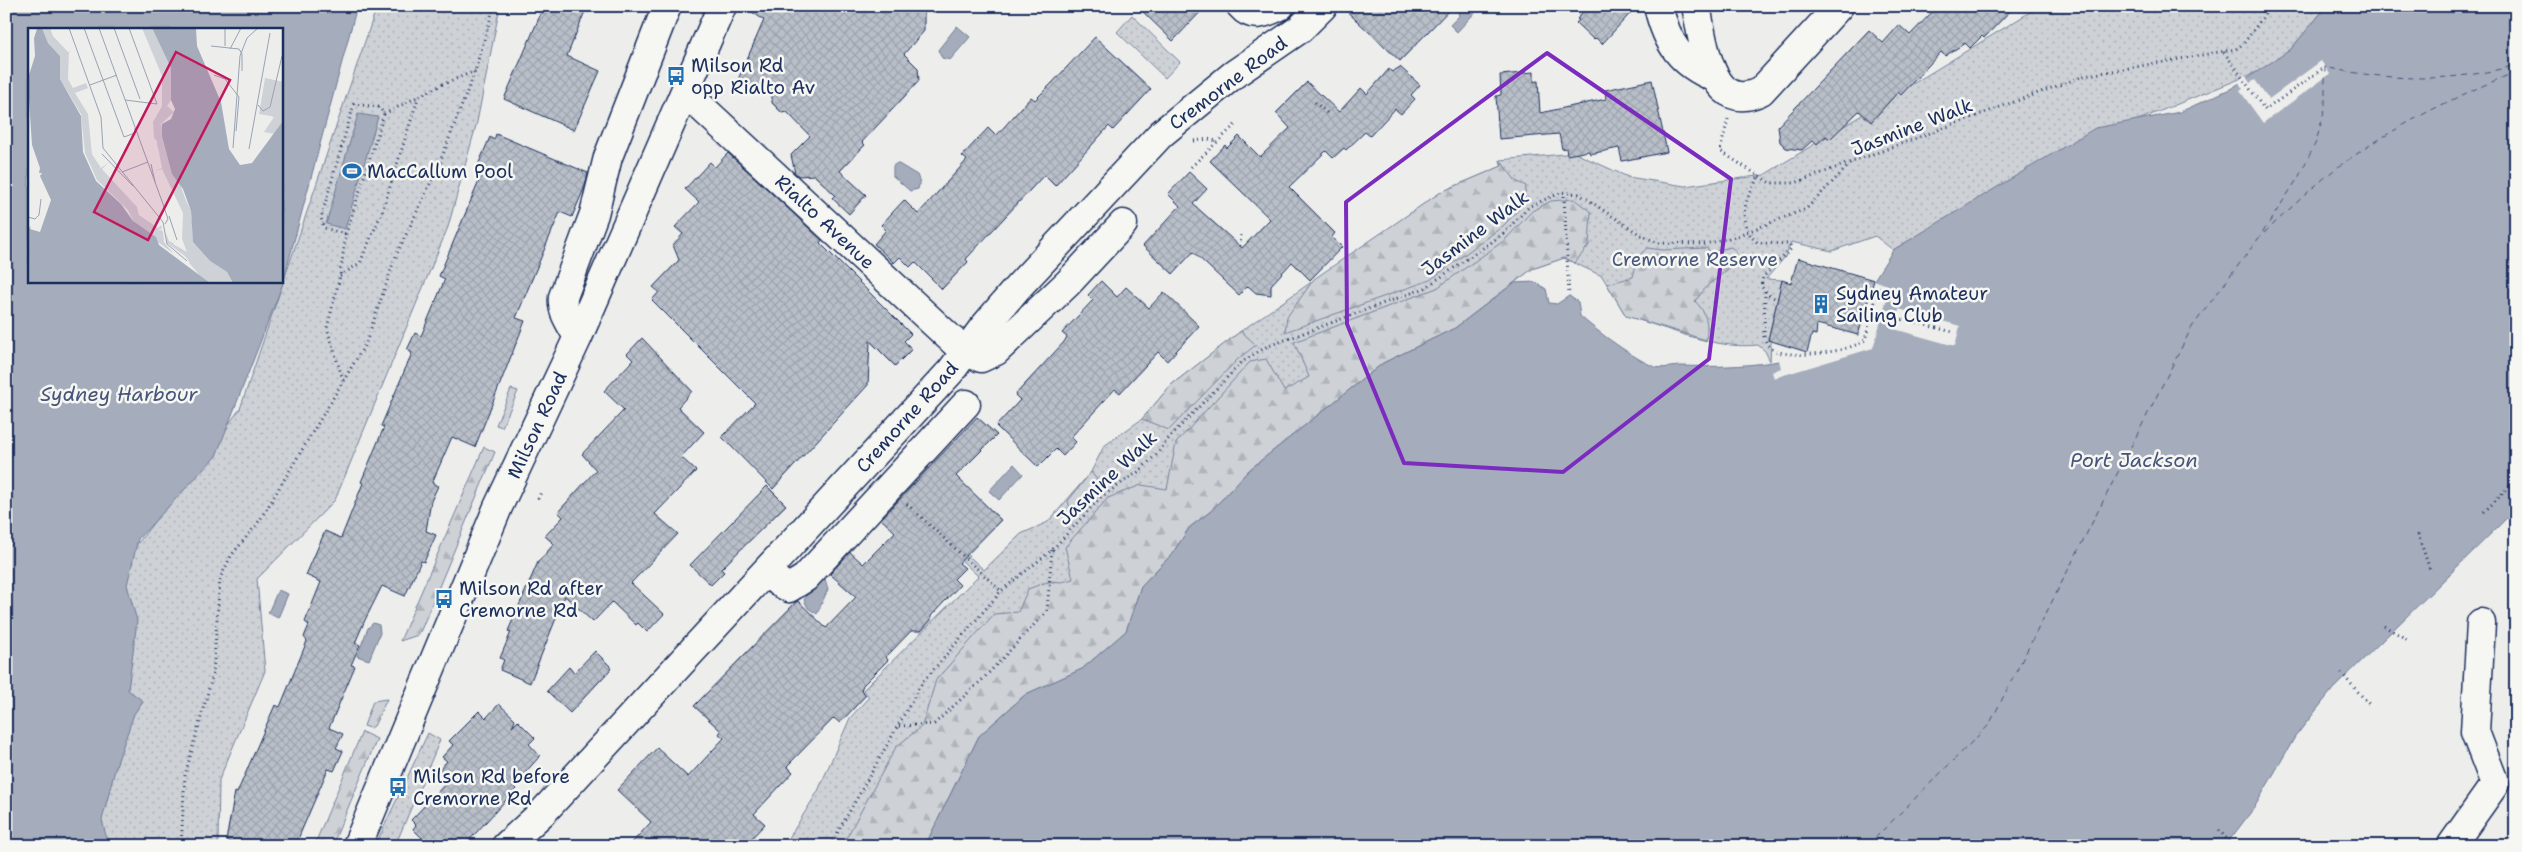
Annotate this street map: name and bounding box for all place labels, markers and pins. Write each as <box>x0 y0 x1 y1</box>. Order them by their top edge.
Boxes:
place label: Milson Rd opp Rialto Av <box>691 53 815 100</box>
bus stop icon: Milson Rd opp Rialto Av <box>665 65 687 87</box>
place label: MacCallum Pool <box>367 159 513 184</box>
sports icon: MacCallum Pool <box>341 160 363 182</box>
place label: Sydney Amateur Sailing Club <box>1836 281 1988 328</box>
building icon: Sydney Amateur Sailing Club <box>1810 293 1832 315</box>
place label: Milson Rd after Cremorne Rd <box>459 576 604 623</box>
bus stop icon: Milson Rd after Cremorne Rd <box>433 588 455 610</box>
place label: Milson Rd before Cremorne Rd <box>413 764 570 811</box>
bus stop icon: Milson Rd before Cremorne Rd <box>387 776 409 798</box>

